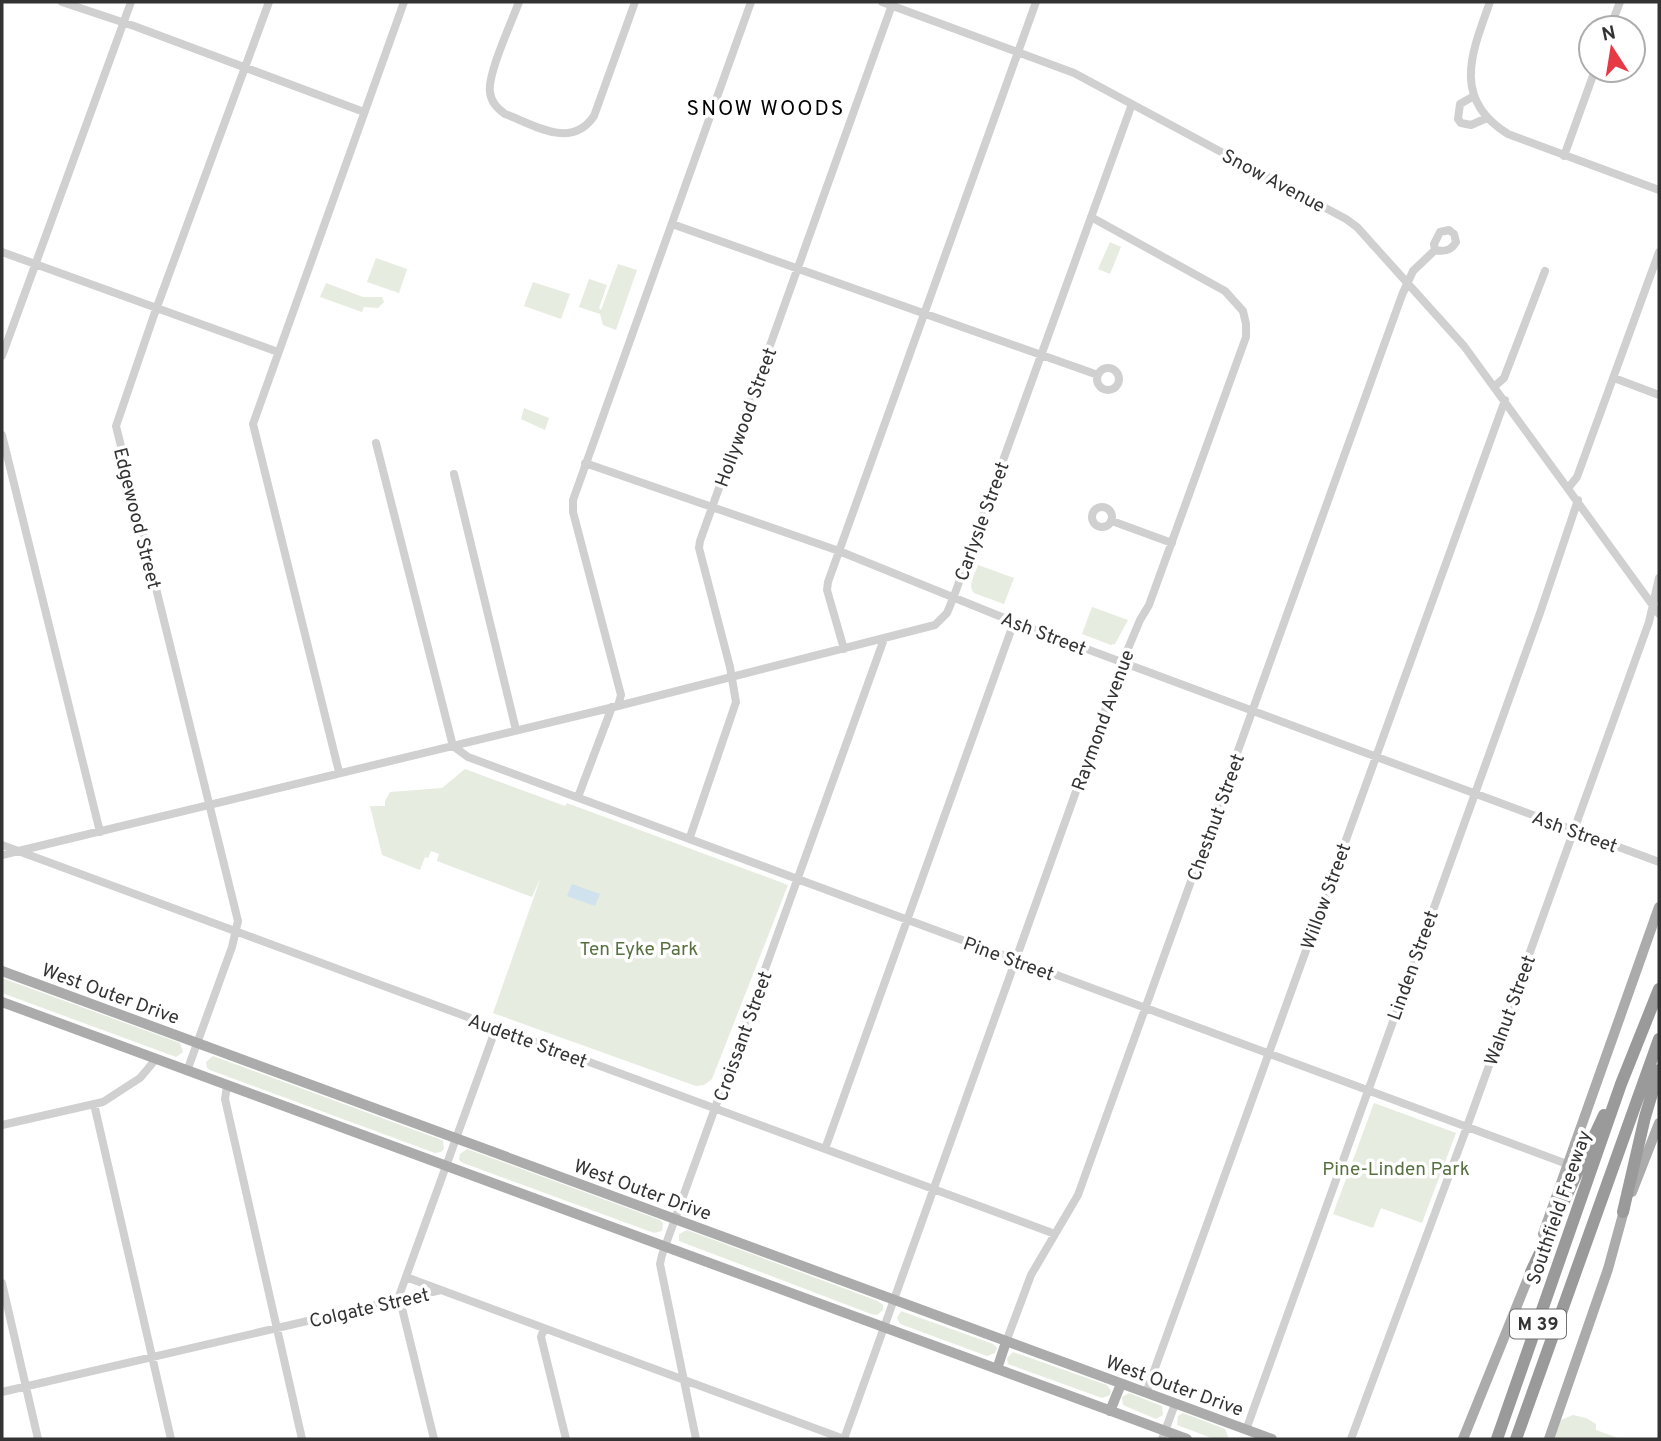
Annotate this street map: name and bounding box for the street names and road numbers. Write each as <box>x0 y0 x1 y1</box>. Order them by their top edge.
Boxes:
street label: Snow Avenue <box>1217 145 1329 219</box>
street label: Hollywood Street <box>711 345 783 491</box>
street label: Edgewood Street <box>107 445 165 592</box>
street label: Carlysle Street <box>950 459 1016 585</box>
street label: Ash Street <box>997 608 1089 662</box>
street label: Raymond Avenue <box>1067 647 1141 795</box>
street label: Chestnut Street <box>1183 751 1251 885</box>
street label: Ash Street <box>1528 806 1620 859</box>
street label: Willow Street <box>1297 840 1357 953</box>
street label: Linden Street <box>1383 908 1445 1024</box>
street label: Pine Street <box>960 932 1057 987</box>
street label: Walnut Street <box>1480 952 1542 1069</box>
street label: West Outer Drive <box>38 959 182 1031</box>
street label: Croissant Street <box>709 968 779 1105</box>
street label: Audette Street <box>464 1009 590 1075</box>
street label: Southfield Freeway <box>1522 1127 1598 1288</box>
street label: West Outer Drive <box>570 1155 714 1227</box>
street label: Colgate Street <box>307 1283 432 1334</box>
road number: M 39 <box>1510 1310 1566 1338</box>
street label: West Outer Drive <box>1102 1351 1246 1423</box>

